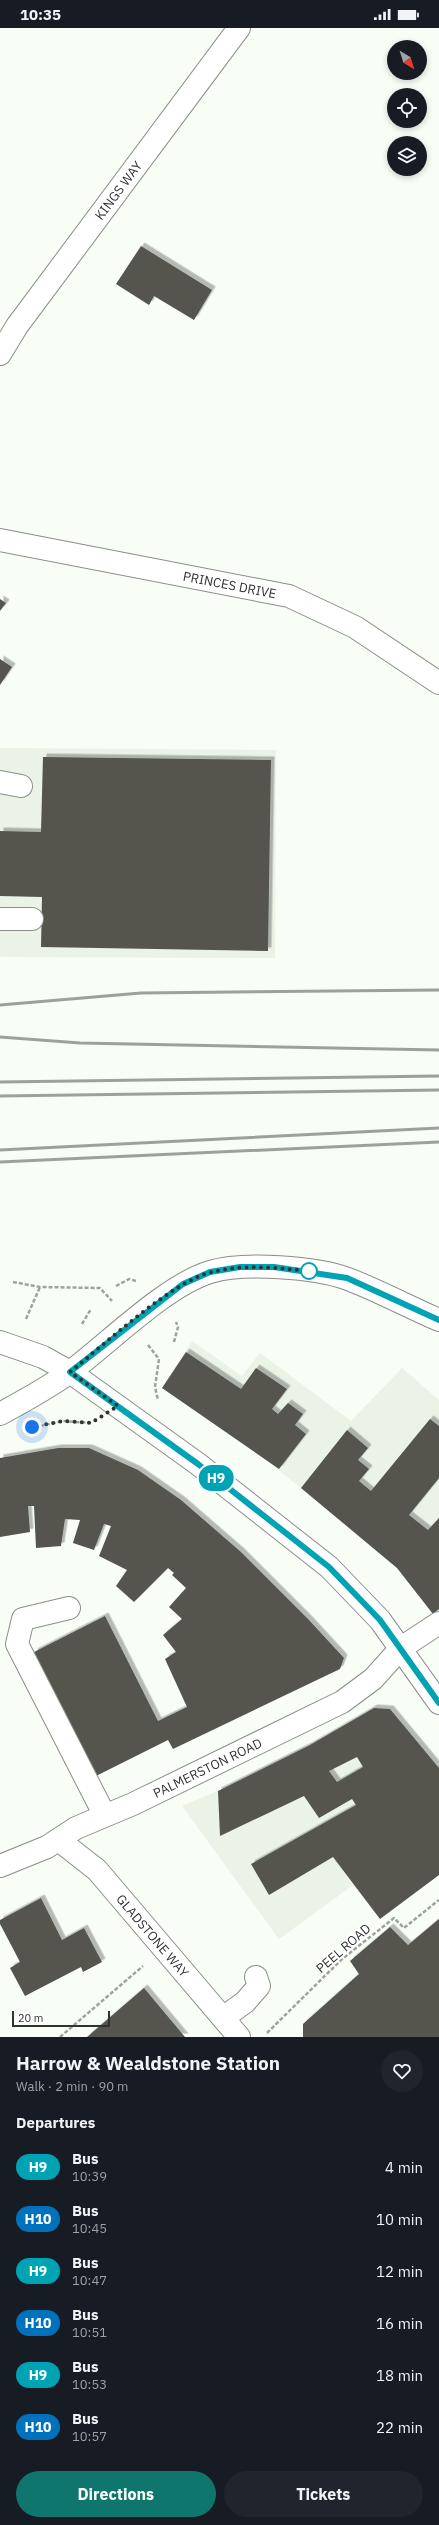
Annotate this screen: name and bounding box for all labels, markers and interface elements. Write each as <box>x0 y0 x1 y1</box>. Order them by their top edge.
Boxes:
text: 10:35 <box>20 5 61 24</box>
north arrow <box>387 40 427 80</box>
map controls <box>387 40 427 176</box>
button: locate <box>387 88 427 128</box>
button: layers <box>387 136 427 176</box>
street label: KINGS WAY <box>91 158 146 223</box>
street label: PRINCES DRIVE <box>182 568 278 602</box>
unlabelled marker <box>300 1262 318 1280</box>
your location <box>22 1417 42 1437</box>
line badge: H9 <box>198 1465 234 1491</box>
text: H9 <box>207 1469 225 1487</box>
street label: PALMERSTON ROAD <box>150 1734 265 1802</box>
street label: GLADSTONE WAY <box>112 1891 192 1981</box>
street label: PEEL ROAD <box>313 1920 374 1977</box>
scale bar <box>12 2009 110 2028</box>
text: 20 m <box>18 2011 43 2025</box>
button: heart <box>381 2050 423 2092</box>
text: Harrow & Wealdstone Station <box>16 2051 280 2075</box>
text: Walk · 2 min · 90 m <box>16 2078 128 2095</box>
text: Departures <box>16 2113 95 2132</box>
text: Bus <box>72 2149 99 2168</box>
text: H9 <box>29 2158 47 2176</box>
text: 4 min <box>385 2158 423 2177</box>
text: 10:39 <box>72 2168 107 2185</box>
text: Bus <box>72 2201 99 2220</box>
text: H10 <box>25 2210 51 2228</box>
text: 10 min <box>376 2210 423 2229</box>
text: 10:45 <box>72 2220 107 2237</box>
text: Bus <box>72 2253 99 2272</box>
text: H9 <box>29 2262 47 2280</box>
text: 12 min <box>376 2262 423 2281</box>
text: 10:47 <box>72 2272 107 2289</box>
text: Bus <box>72 2305 99 2324</box>
text: H10 <box>25 2314 51 2332</box>
text: 16 min <box>376 2314 423 2333</box>
text: 10:51 <box>72 2324 107 2341</box>
text: Bus <box>72 2357 99 2376</box>
text: H9 <box>29 2366 47 2384</box>
text: 18 min <box>376 2366 423 2385</box>
text: 10:53 <box>72 2376 107 2393</box>
text: Bus <box>72 2409 99 2428</box>
text: H10 <box>25 2418 51 2436</box>
text: 22 min <box>376 2418 423 2437</box>
text: 10:57 <box>72 2428 107 2445</box>
button: Directions <box>16 2471 216 2517</box>
button: Tickets <box>224 2471 423 2517</box>

